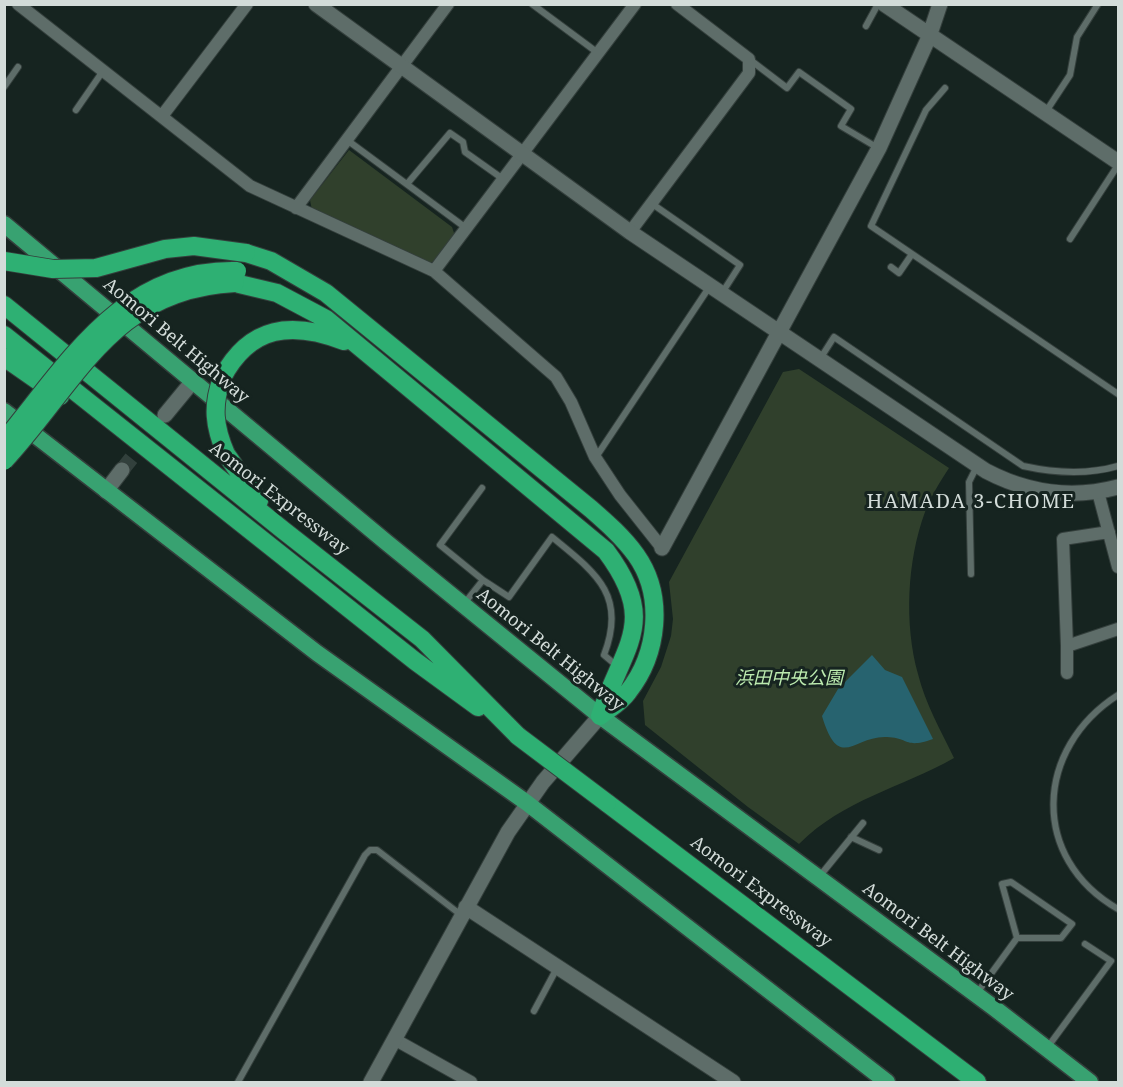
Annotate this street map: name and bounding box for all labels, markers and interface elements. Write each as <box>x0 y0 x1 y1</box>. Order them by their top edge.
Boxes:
street label: Aomori Belt Highway <box>99 274 253 408</box>
street label: Aomori Expressway <box>205 438 353 560</box>
district label: HAMADA 3-CHOME <box>867 490 1075 514</box>
street label: Aomori Belt Highway <box>472 584 628 716</box>
park label: 浜田中央公園 <box>735 668 843 690</box>
street label: Aomori Expressway <box>686 832 836 952</box>
street label: Aomori Belt Highway <box>858 878 1018 1006</box>

